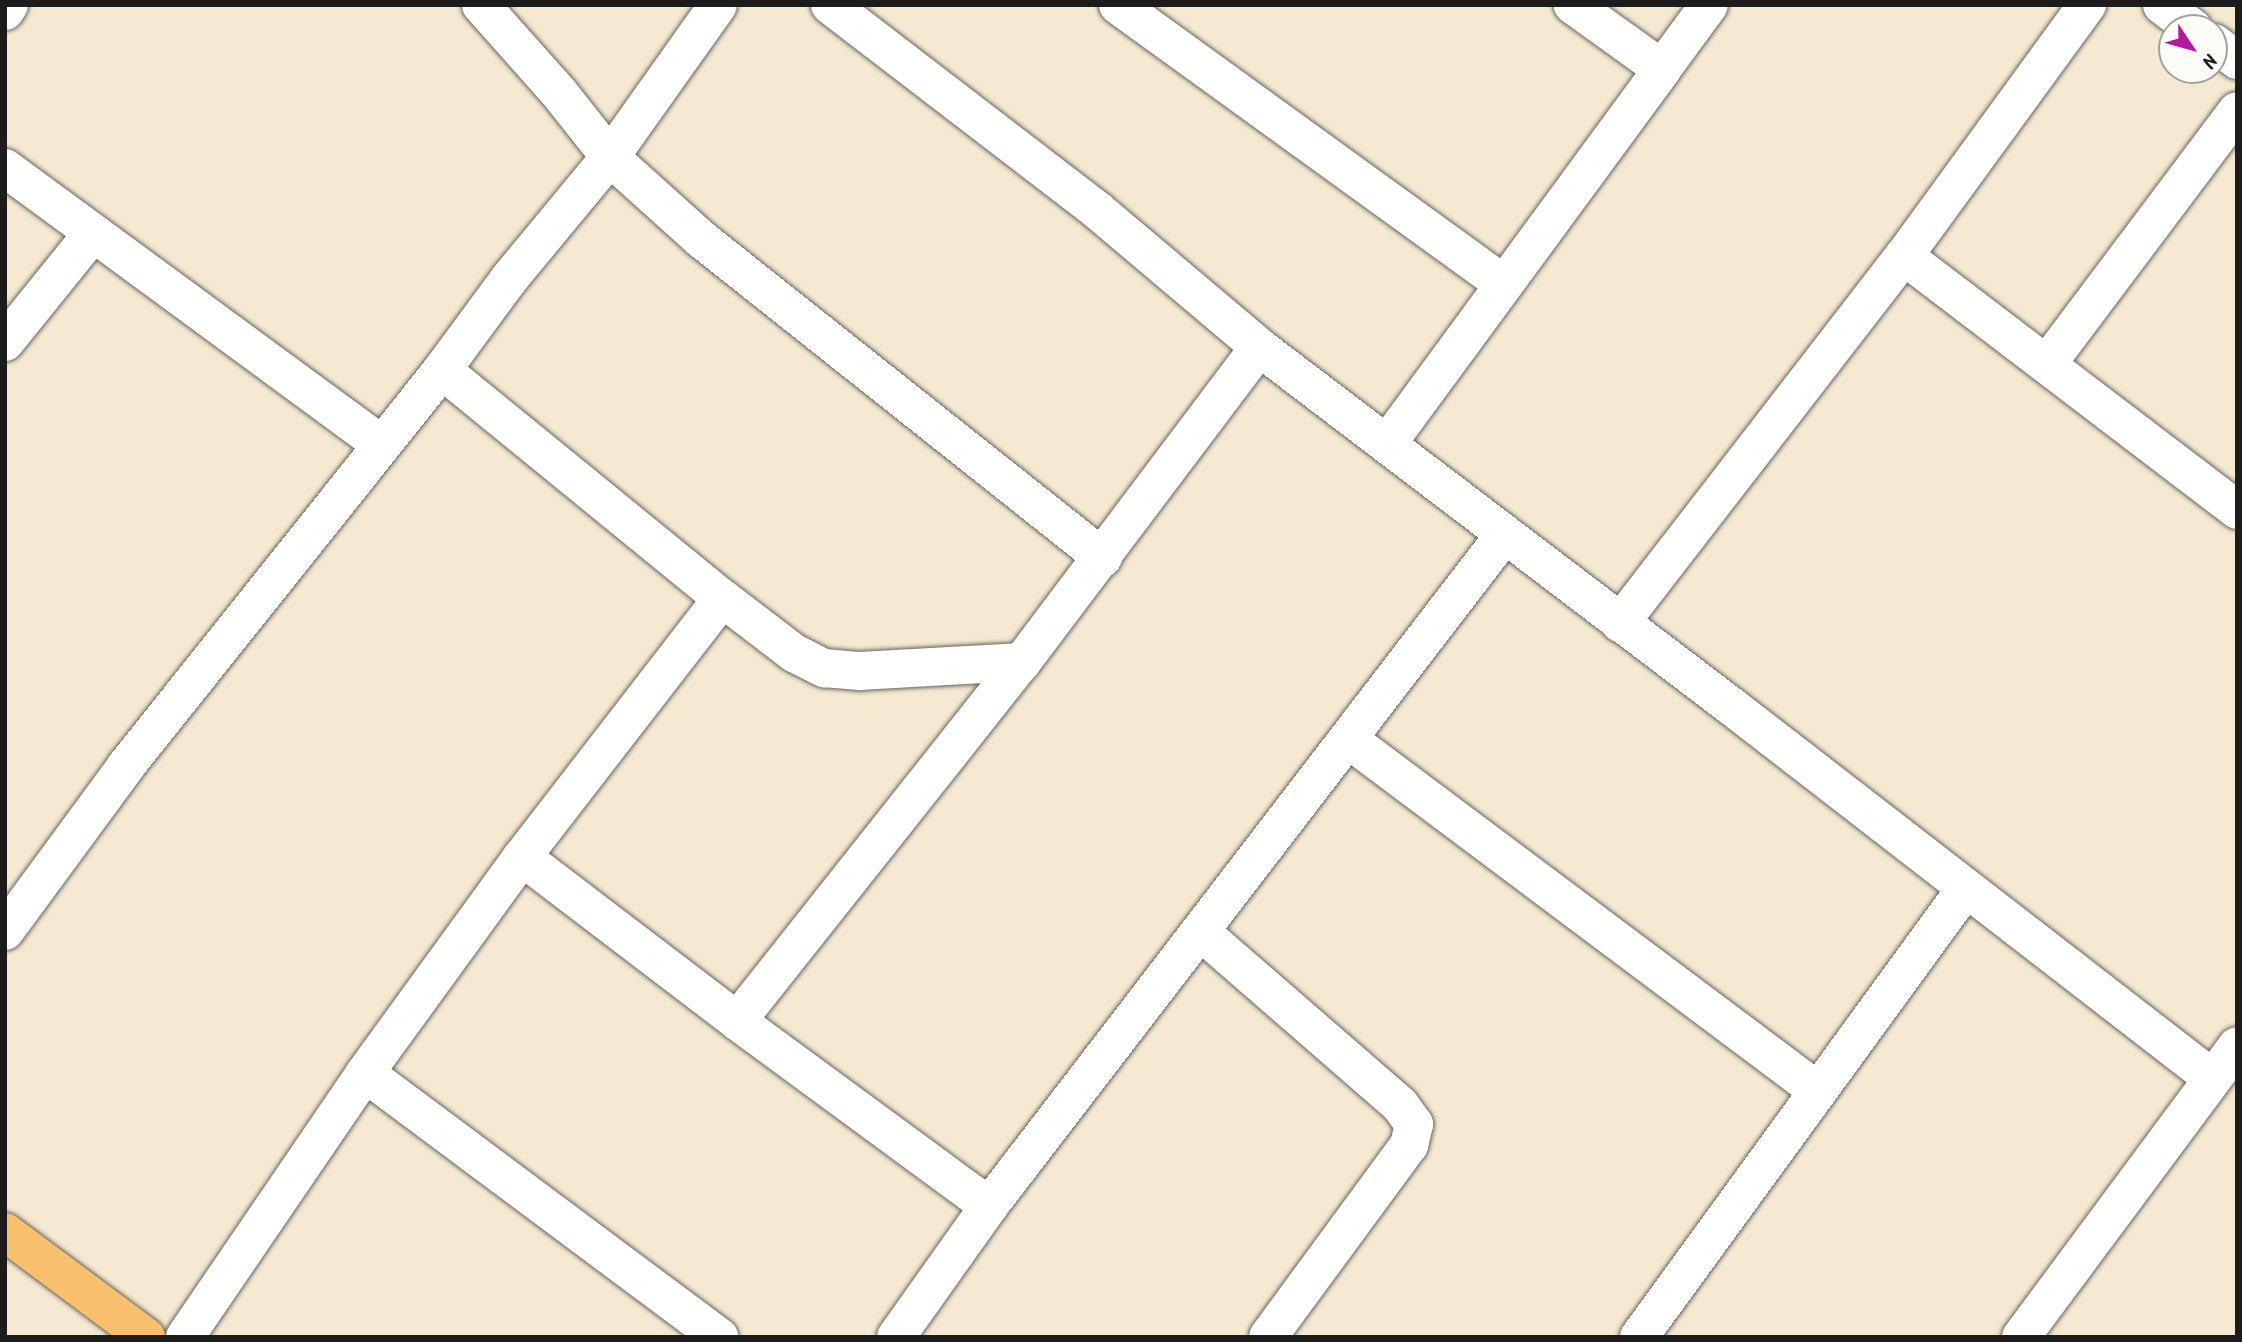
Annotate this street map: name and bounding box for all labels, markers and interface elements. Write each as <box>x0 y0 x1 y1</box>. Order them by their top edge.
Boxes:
north arrow <box>2158 14 2228 84</box>
text: N <box>2193 46 2224 74</box>

